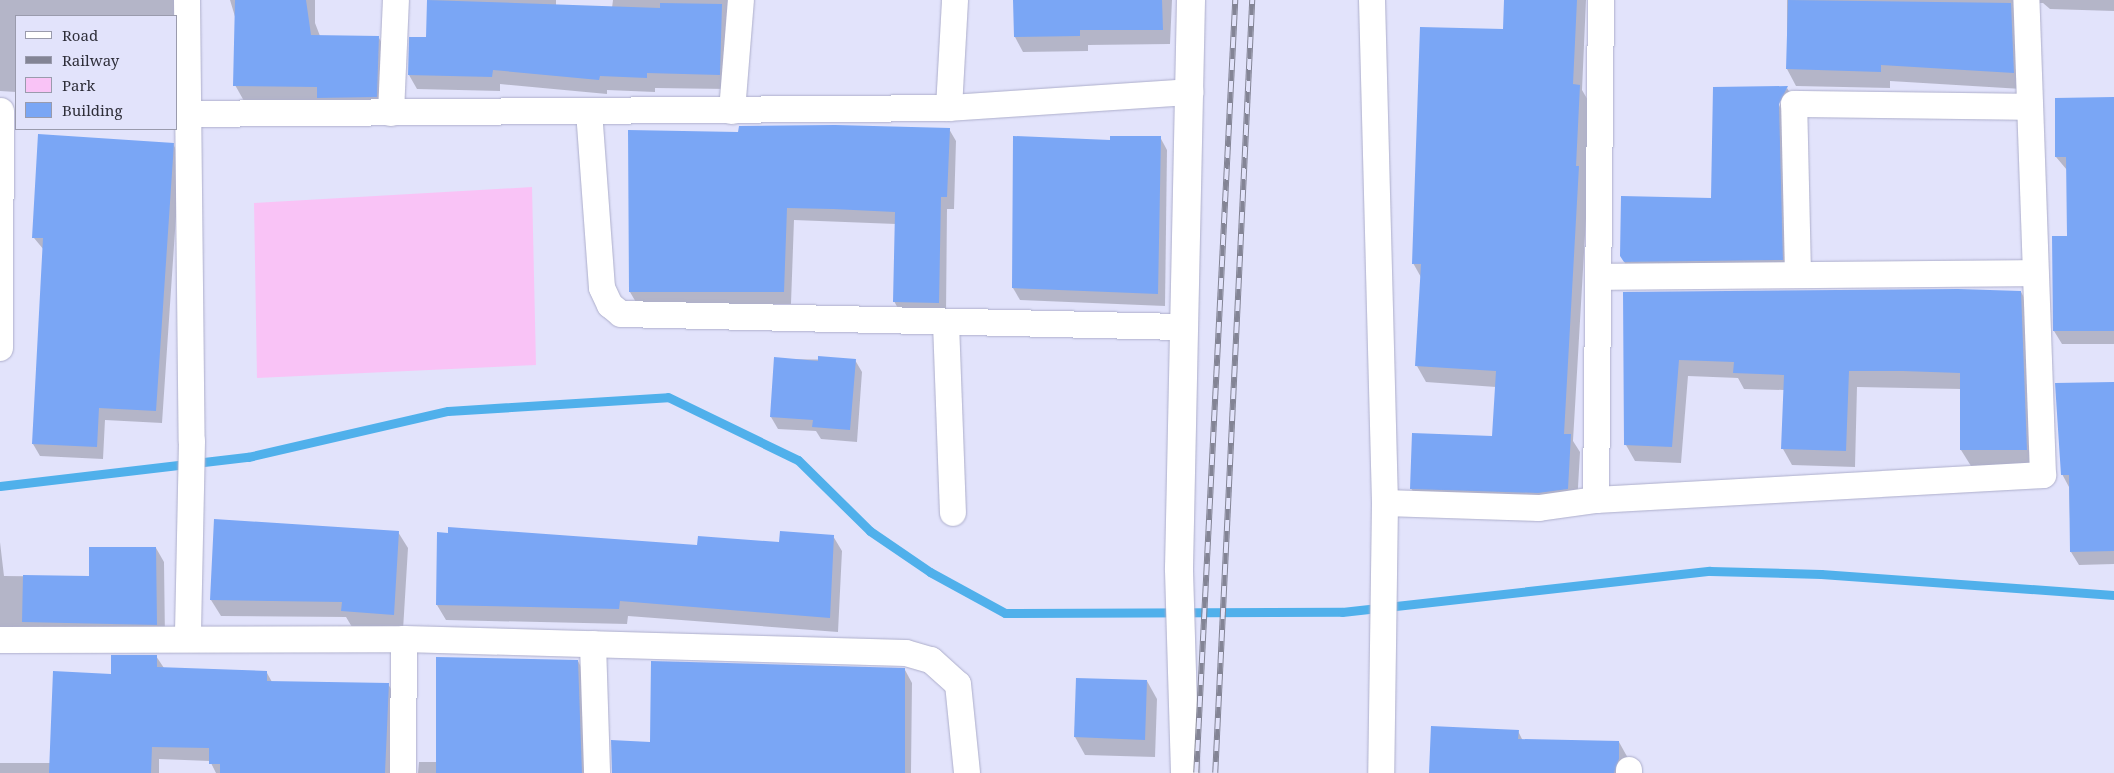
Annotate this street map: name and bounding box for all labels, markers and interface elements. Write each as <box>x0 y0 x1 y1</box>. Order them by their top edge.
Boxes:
legend <box>15 15 178 130</box>
text: Road <box>62 25 98 45</box>
text: Railway <box>62 50 119 70</box>
text: Park <box>62 75 95 95</box>
text: Building <box>62 100 123 120</box>

